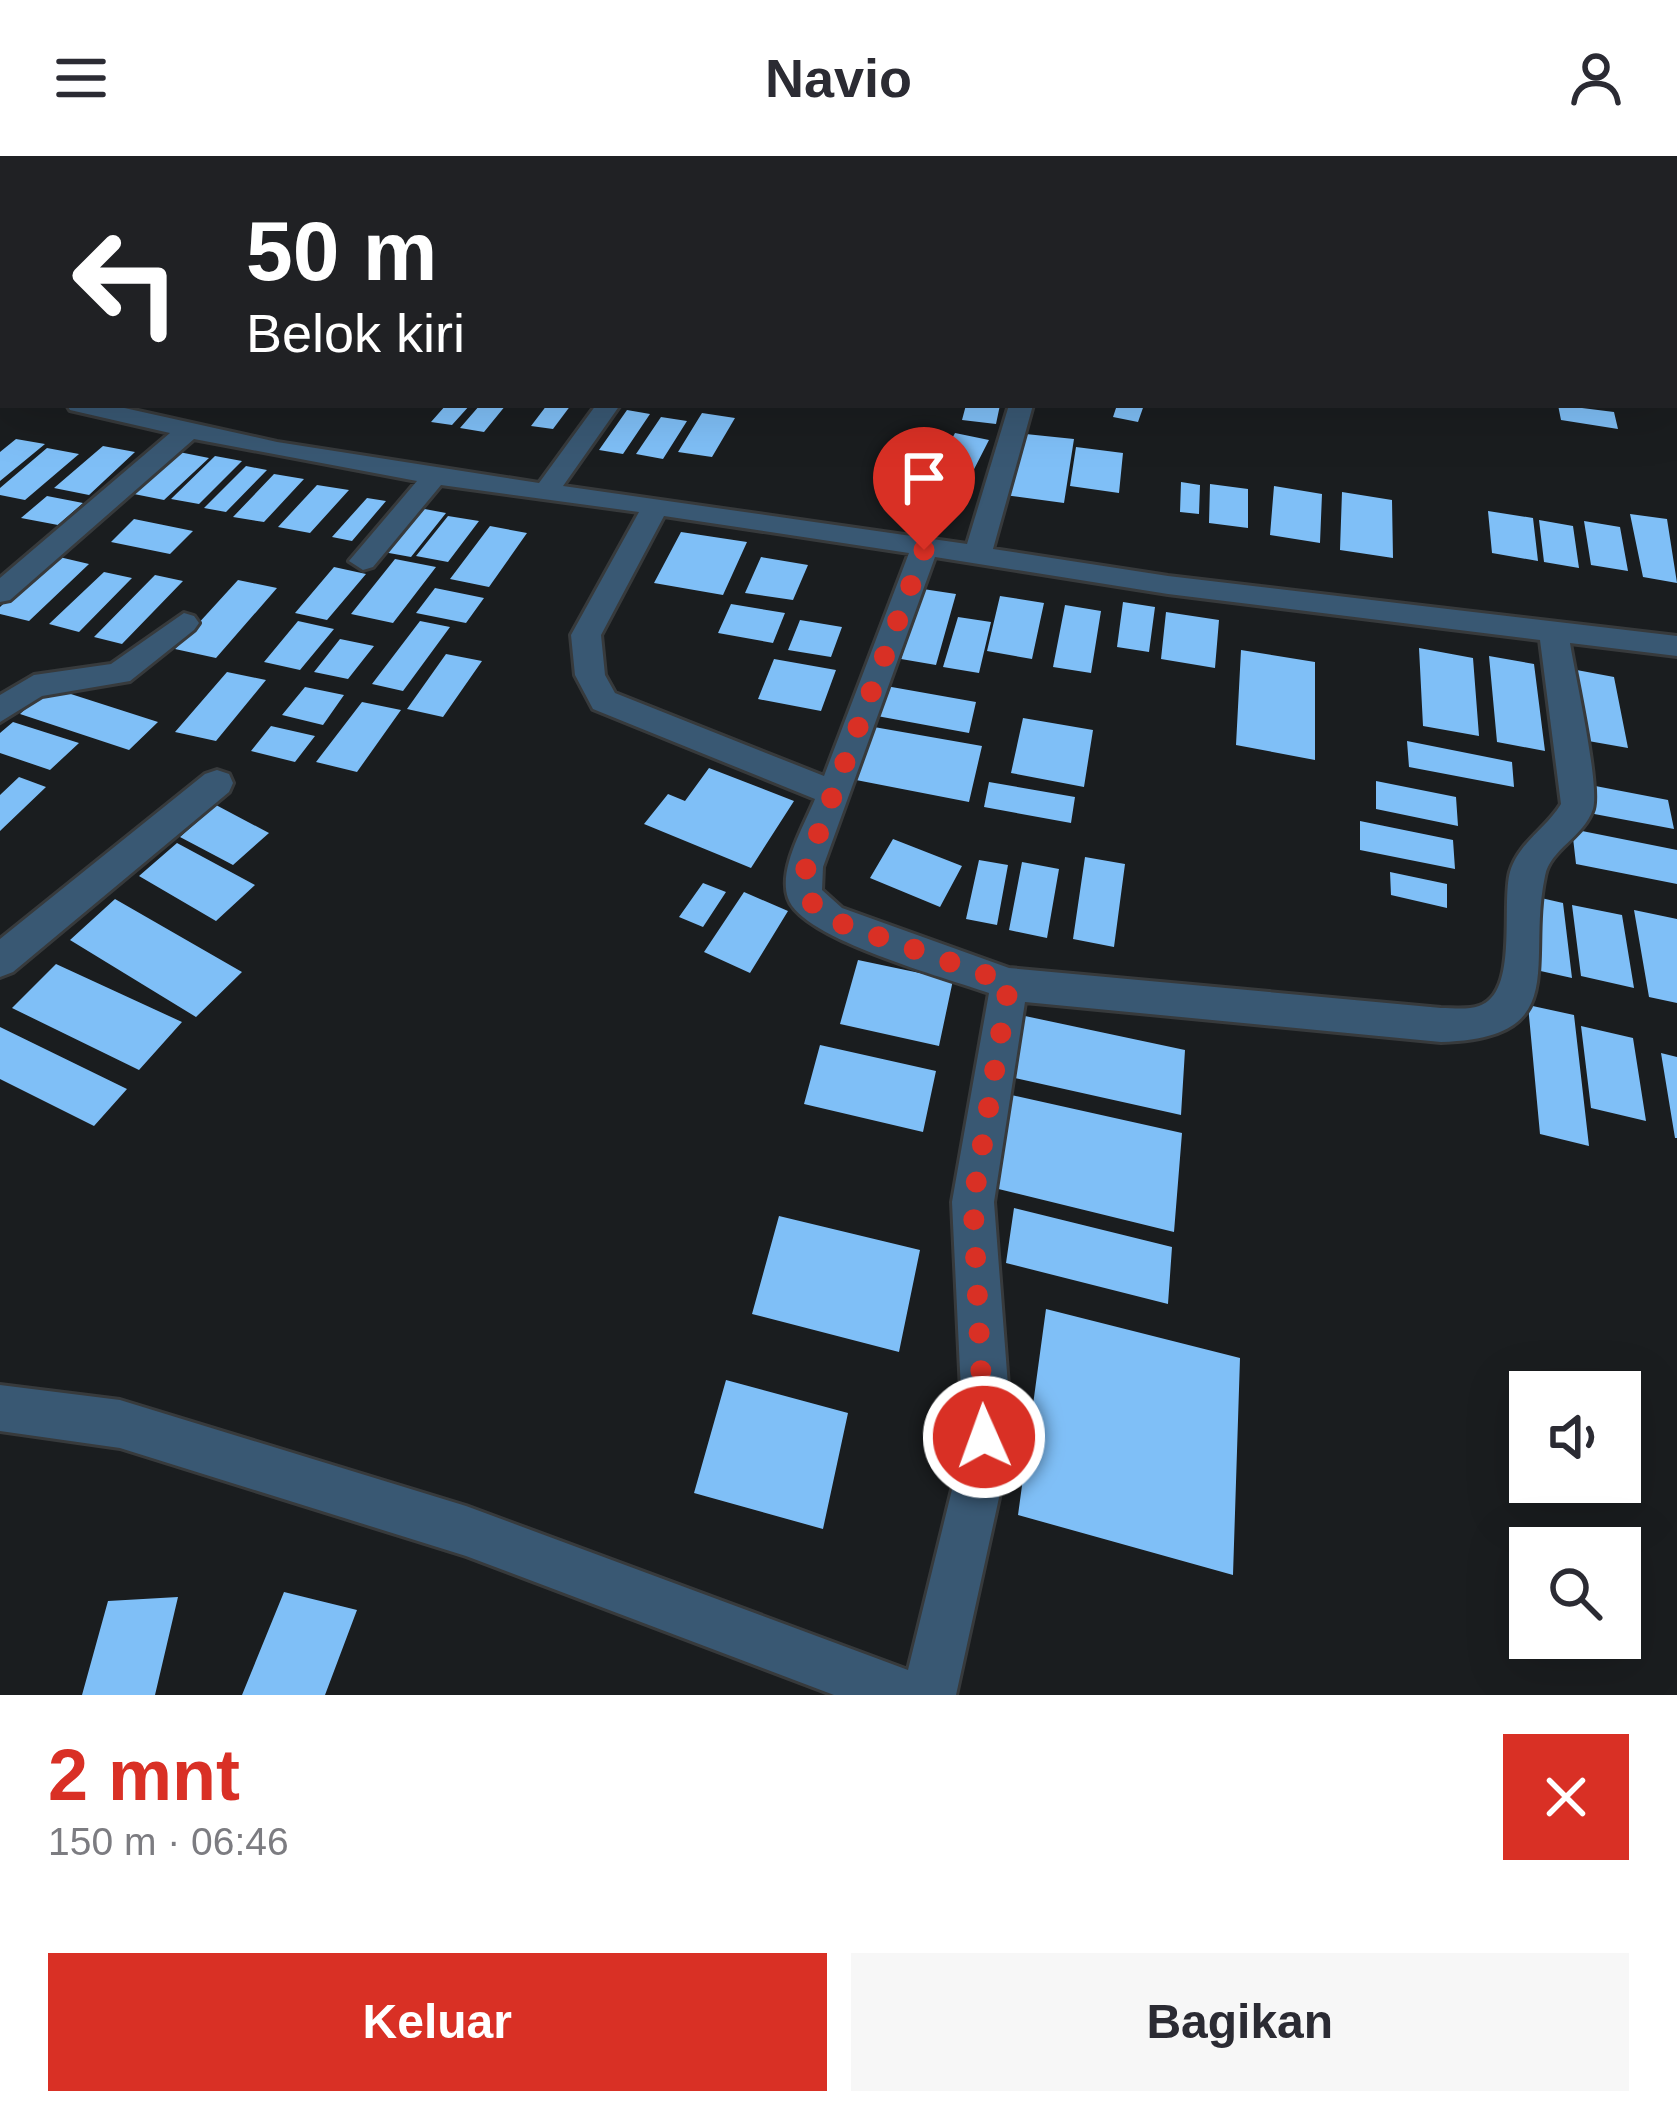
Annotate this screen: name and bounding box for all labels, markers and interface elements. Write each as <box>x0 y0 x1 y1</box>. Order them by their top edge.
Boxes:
icon: menu <box>48 45 114 111</box>
icon: person <box>1563 45 1629 111</box>
text: Navio <box>765 48 912 108</box>
icon: left <box>48 204 204 360</box>
text: 50 m <box>246 204 437 298</box>
text: Belok kiri <box>246 303 465 363</box>
pin <box>873 427 975 550</box>
icon: arrive <box>891 445 957 511</box>
map controls <box>1509 1371 1641 1659</box>
button: sound <box>1509 1371 1641 1503</box>
position arrow <box>921 1374 1047 1500</box>
button: search <box>1509 1527 1641 1659</box>
button: close <box>1503 1734 1629 1860</box>
text: 2 mnt <box>48 1735 240 1815</box>
text: 150 m · 06:46 <box>48 1820 289 1863</box>
button: Keluar <box>48 1953 827 2091</box>
button: Bagikan <box>851 1953 1629 2091</box>

